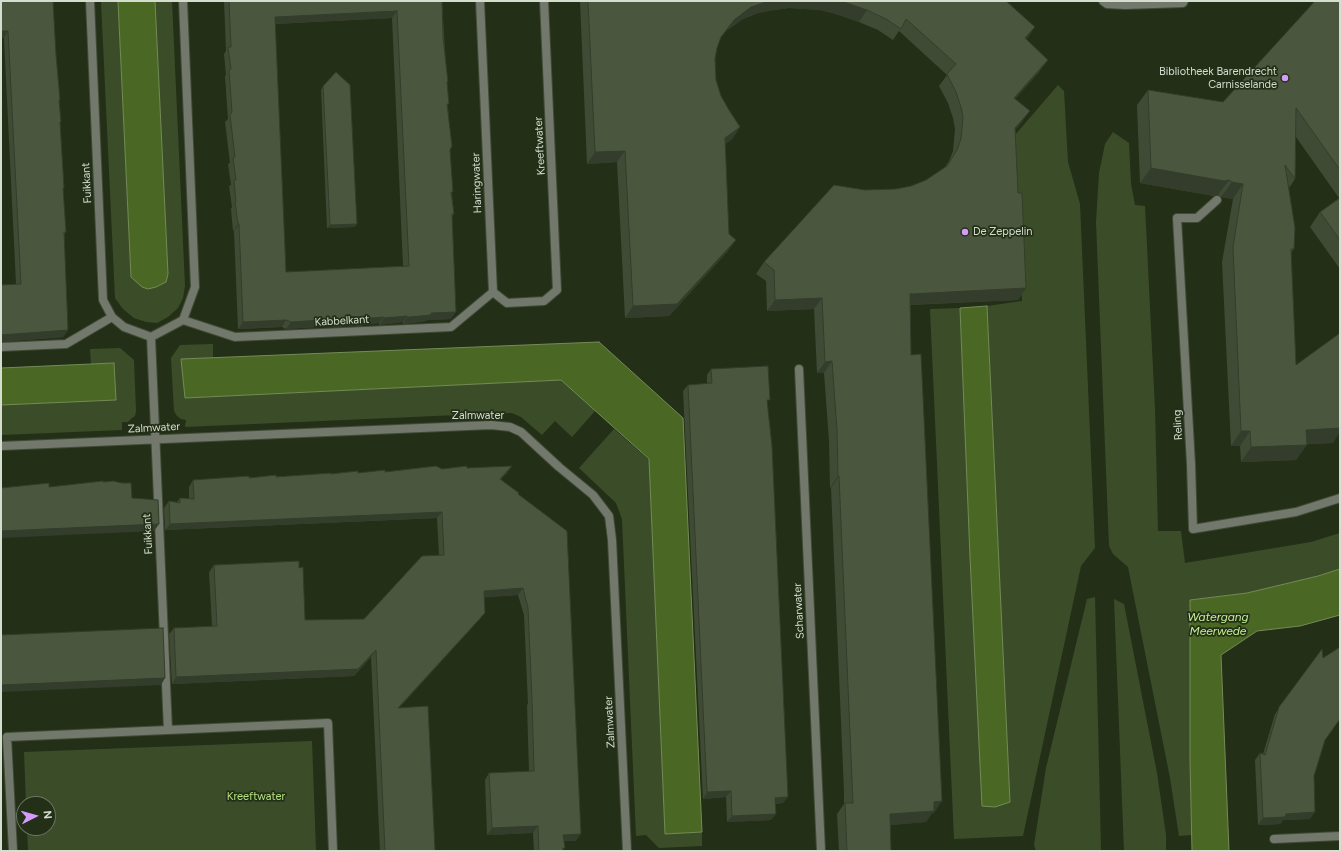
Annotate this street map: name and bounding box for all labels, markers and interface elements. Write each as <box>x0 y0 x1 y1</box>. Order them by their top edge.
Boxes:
place label: Bibliotheek Barendrecht Carnisselande <box>1159 65 1277 91</box>
marker: Bibliotheek Barendrecht Carnisselande <box>1280 73 1290 83</box>
street label: Kreeftwater <box>532 116 548 176</box>
street label: Haringwater <box>469 152 485 214</box>
street label: Fuikkant <box>79 162 95 204</box>
place label: De Zeppelin <box>973 225 1032 239</box>
marker: De Zeppelin <box>960 227 970 237</box>
street label: Kabbelkant <box>314 313 370 329</box>
street label: Zalmwater <box>452 409 504 423</box>
street label: Reling <box>1171 409 1185 441</box>
street label: Zalmwater <box>128 420 180 436</box>
street label: Fuikkant <box>140 513 156 555</box>
street label: Scharwater <box>791 583 807 639</box>
water label: Watergang Meerwede <box>1187 610 1249 638</box>
street label: Zalmwater <box>602 696 618 748</box>
park label: Kreeftwater <box>227 790 285 804</box>
north arrow <box>16 796 56 836</box>
text: N <box>41 810 54 820</box>

